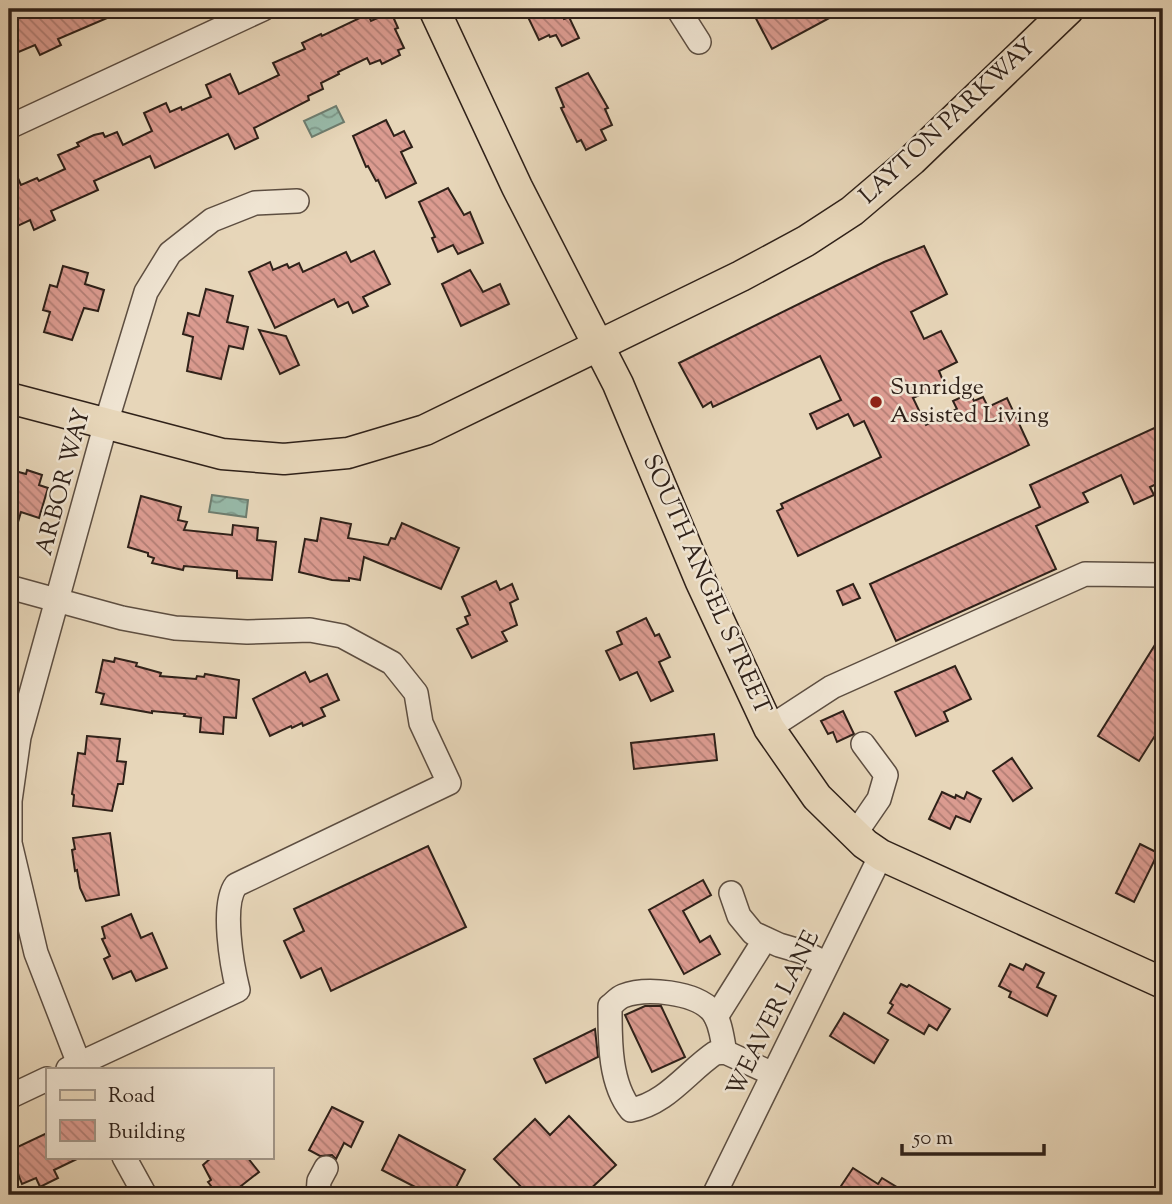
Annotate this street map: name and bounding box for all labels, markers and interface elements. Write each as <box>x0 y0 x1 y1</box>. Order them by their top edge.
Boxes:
street label: LAYTON PARKWAY <box>852 31 1044 213</box>
place label: Sunridge Assisted Living <box>890 371 1049 433</box>
marker: Sunridge Assisted Living <box>868 394 884 410</box>
street label: ARBOR WAY <box>28 405 100 559</box>
street label: SOUTH ANGEL STREET <box>633 449 779 721</box>
street label: WEAVER LANE <box>719 925 829 1103</box>
legend <box>46 1068 273 1158</box>
text: Road <box>108 1082 155 1112</box>
scale bar <box>902 1113 1044 1157</box>
text: Building <box>108 1118 185 1148</box>
text: 50 m <box>912 1124 953 1154</box>

